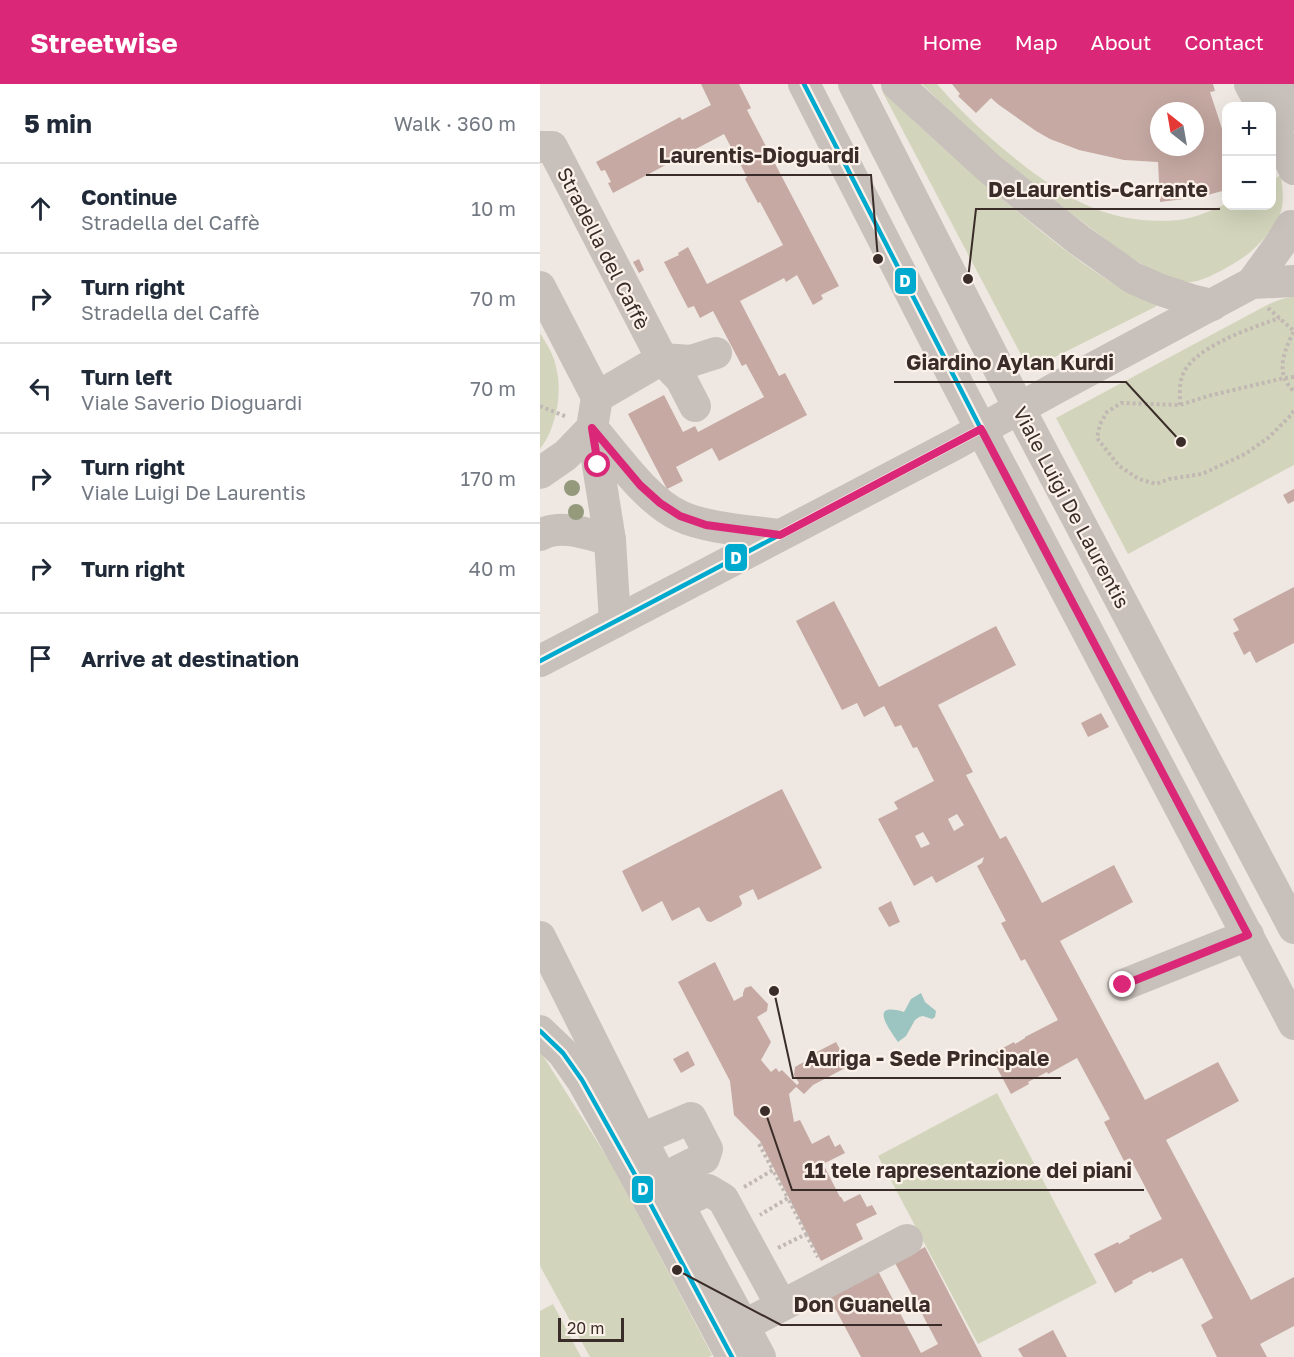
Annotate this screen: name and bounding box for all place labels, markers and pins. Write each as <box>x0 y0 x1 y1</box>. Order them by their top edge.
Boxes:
callout: Laurentis-Dioguardi <box>646 136 871 175</box>
callout: DeLaurentis-Carrante <box>976 170 1220 209</box>
callout: Giardino Aylan Kurdi <box>894 343 1126 382</box>
callout: Auriga - Sede Principale <box>793 1039 1061 1078</box>
callout: 11 tele rapresentazione dei piani <box>792 1151 1144 1190</box>
callout: Don Guanella <box>781 1286 942 1325</box>

